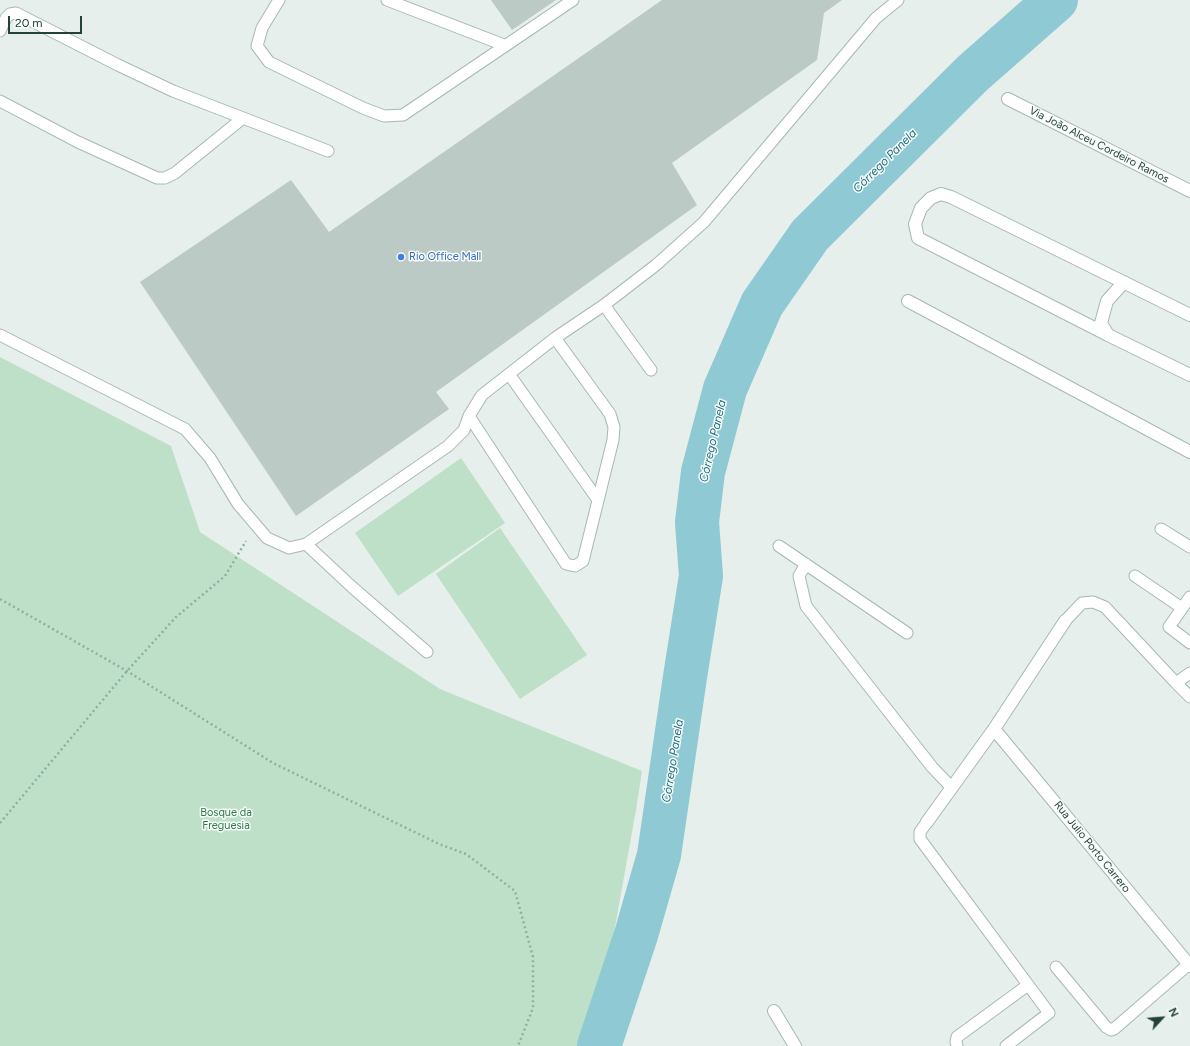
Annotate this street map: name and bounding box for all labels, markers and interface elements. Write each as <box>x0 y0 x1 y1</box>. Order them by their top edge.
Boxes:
scale bar <box>10 8 84 34</box>
text: 20 m <box>15 16 43 30</box>
street label: Via João Alceu Cordeiro Ramos <box>1027 104 1171 186</box>
water label: Córrego Panela <box>850 126 920 196</box>
place label: Rio Office Mall <box>409 250 481 264</box>
marker: Rio Office Mall <box>396 252 406 262</box>
water label: Córrego Panela <box>697 398 729 484</box>
water label: Córrego Panela <box>659 718 687 804</box>
street label: Rua Julio Porto Carrero <box>1051 799 1133 895</box>
park label: Bosque da Freguesia <box>200 806 252 832</box>
north arrow <box>1142 998 1182 1038</box>
text: N <box>1166 1006 1181 1019</box>

